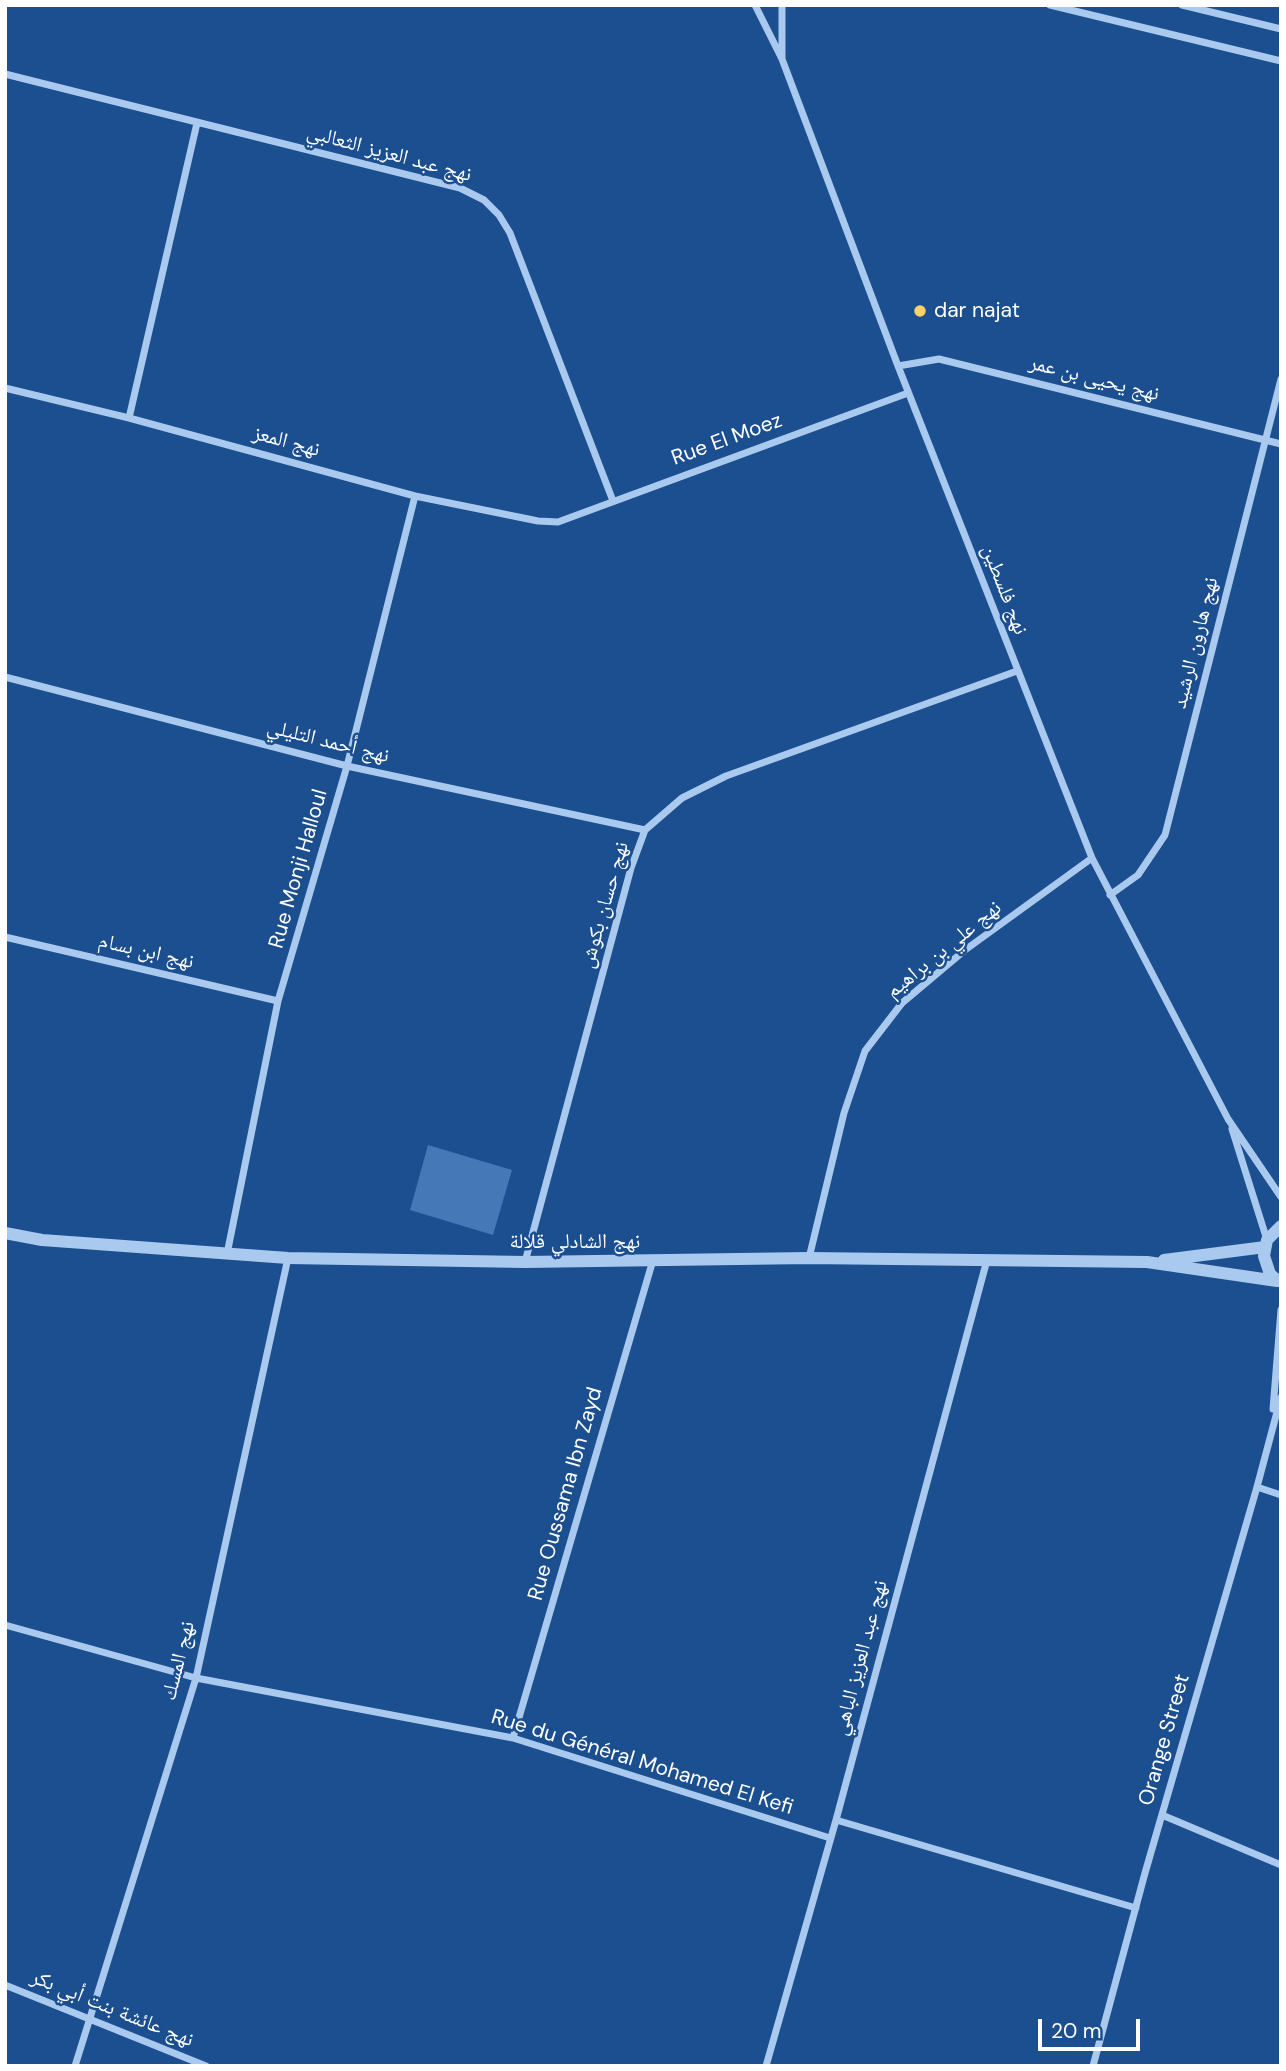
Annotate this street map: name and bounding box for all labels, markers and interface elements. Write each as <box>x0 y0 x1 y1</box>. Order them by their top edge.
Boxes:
street label: نهج عبد العزيز الثعالبي <box>304 120 474 188</box>
place label: dar najat <box>934 298 1020 324</box>
marker: dar najat <box>912 303 928 319</box>
street label: نهج يحيى بن عمر <box>1026 351 1162 407</box>
street label: Rue El Moez <box>668 408 786 472</box>
street label: نهج المعز <box>250 421 322 463</box>
street label: نهج فلسطين <box>975 541 1033 639</box>
street label: نهج هارون الرشيد <box>1168 575 1224 711</box>
street label: نهج أحمد التليلي <box>264 715 392 769</box>
street label: Rue Monji Halloul <box>264 787 334 951</box>
street label: نهج حسان بكوش <box>575 839 635 971</box>
street label: نهج علي بن براهيم <box>881 896 1007 1004</box>
street label: نهج ابن بسام <box>96 929 196 975</box>
street label: نهج الشادلي قلالة <box>510 1229 640 1255</box>
street label: Rue Oussama Ibn Zayd <box>523 1385 609 1603</box>
street label: نهج عبد العزيز الباهي <box>828 1578 894 1738</box>
street label: نهج المسك <box>157 1619 201 1703</box>
street label: Orange Street <box>1134 1671 1196 1809</box>
street label: Rue du Général Mohamed El Kefi <box>488 1705 796 1821</box>
street label: نهج عائشة بنت أبي بكر <box>27 1965 197 2053</box>
scale bar <box>1041 2004 1142 2048</box>
text: 20 m <box>1051 2017 1102 2045</box>

